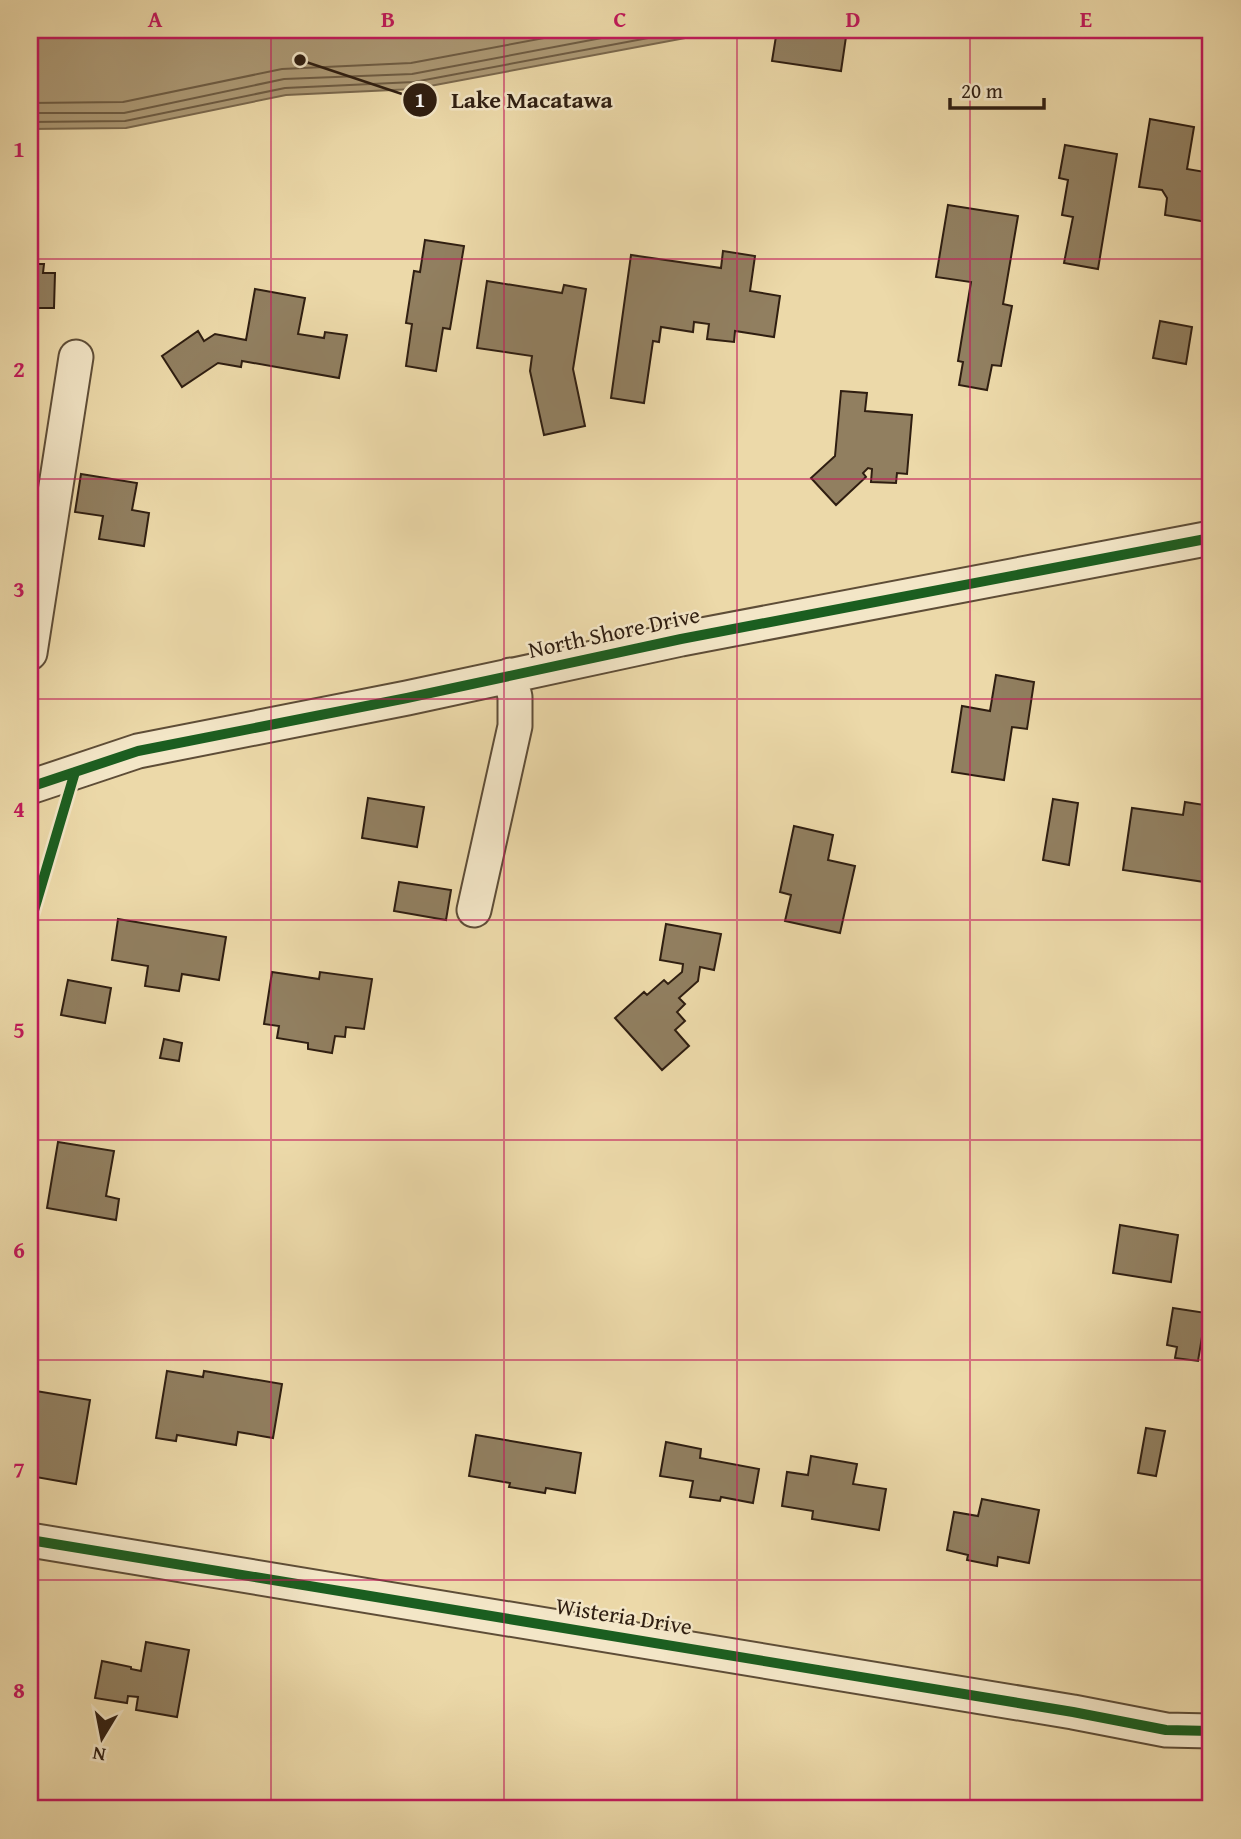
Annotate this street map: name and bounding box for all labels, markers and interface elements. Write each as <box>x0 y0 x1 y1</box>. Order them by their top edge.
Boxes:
text: A <box>148 2 163 35</box>
text: B <box>381 2 395 35</box>
text: C <box>613 2 627 35</box>
text: D <box>846 2 861 35</box>
text: E <box>1080 2 1092 35</box>
scale bar <box>950 66 1045 110</box>
text: 20 m <box>961 75 1003 106</box>
callout: Lake Macatawa <box>402 77 627 122</box>
text: Lake Macatawa <box>451 82 613 117</box>
text: 1 <box>415 84 425 115</box>
text: 1 <box>13 132 25 165</box>
text: 2 <box>13 352 25 385</box>
text: 3 <box>13 572 25 605</box>
street label: North Shore Drive <box>525 597 703 666</box>
text: 4 <box>13 792 25 825</box>
text: 5 <box>13 1013 25 1046</box>
text: 6 <box>13 1233 25 1266</box>
text: 7 <box>13 1453 25 1486</box>
street label: Wisteria Drive <box>554 1588 695 1643</box>
text: 8 <box>13 1673 25 1706</box>
north arrow <box>66 1702 136 1772</box>
text: N <box>90 1740 108 1770</box>

